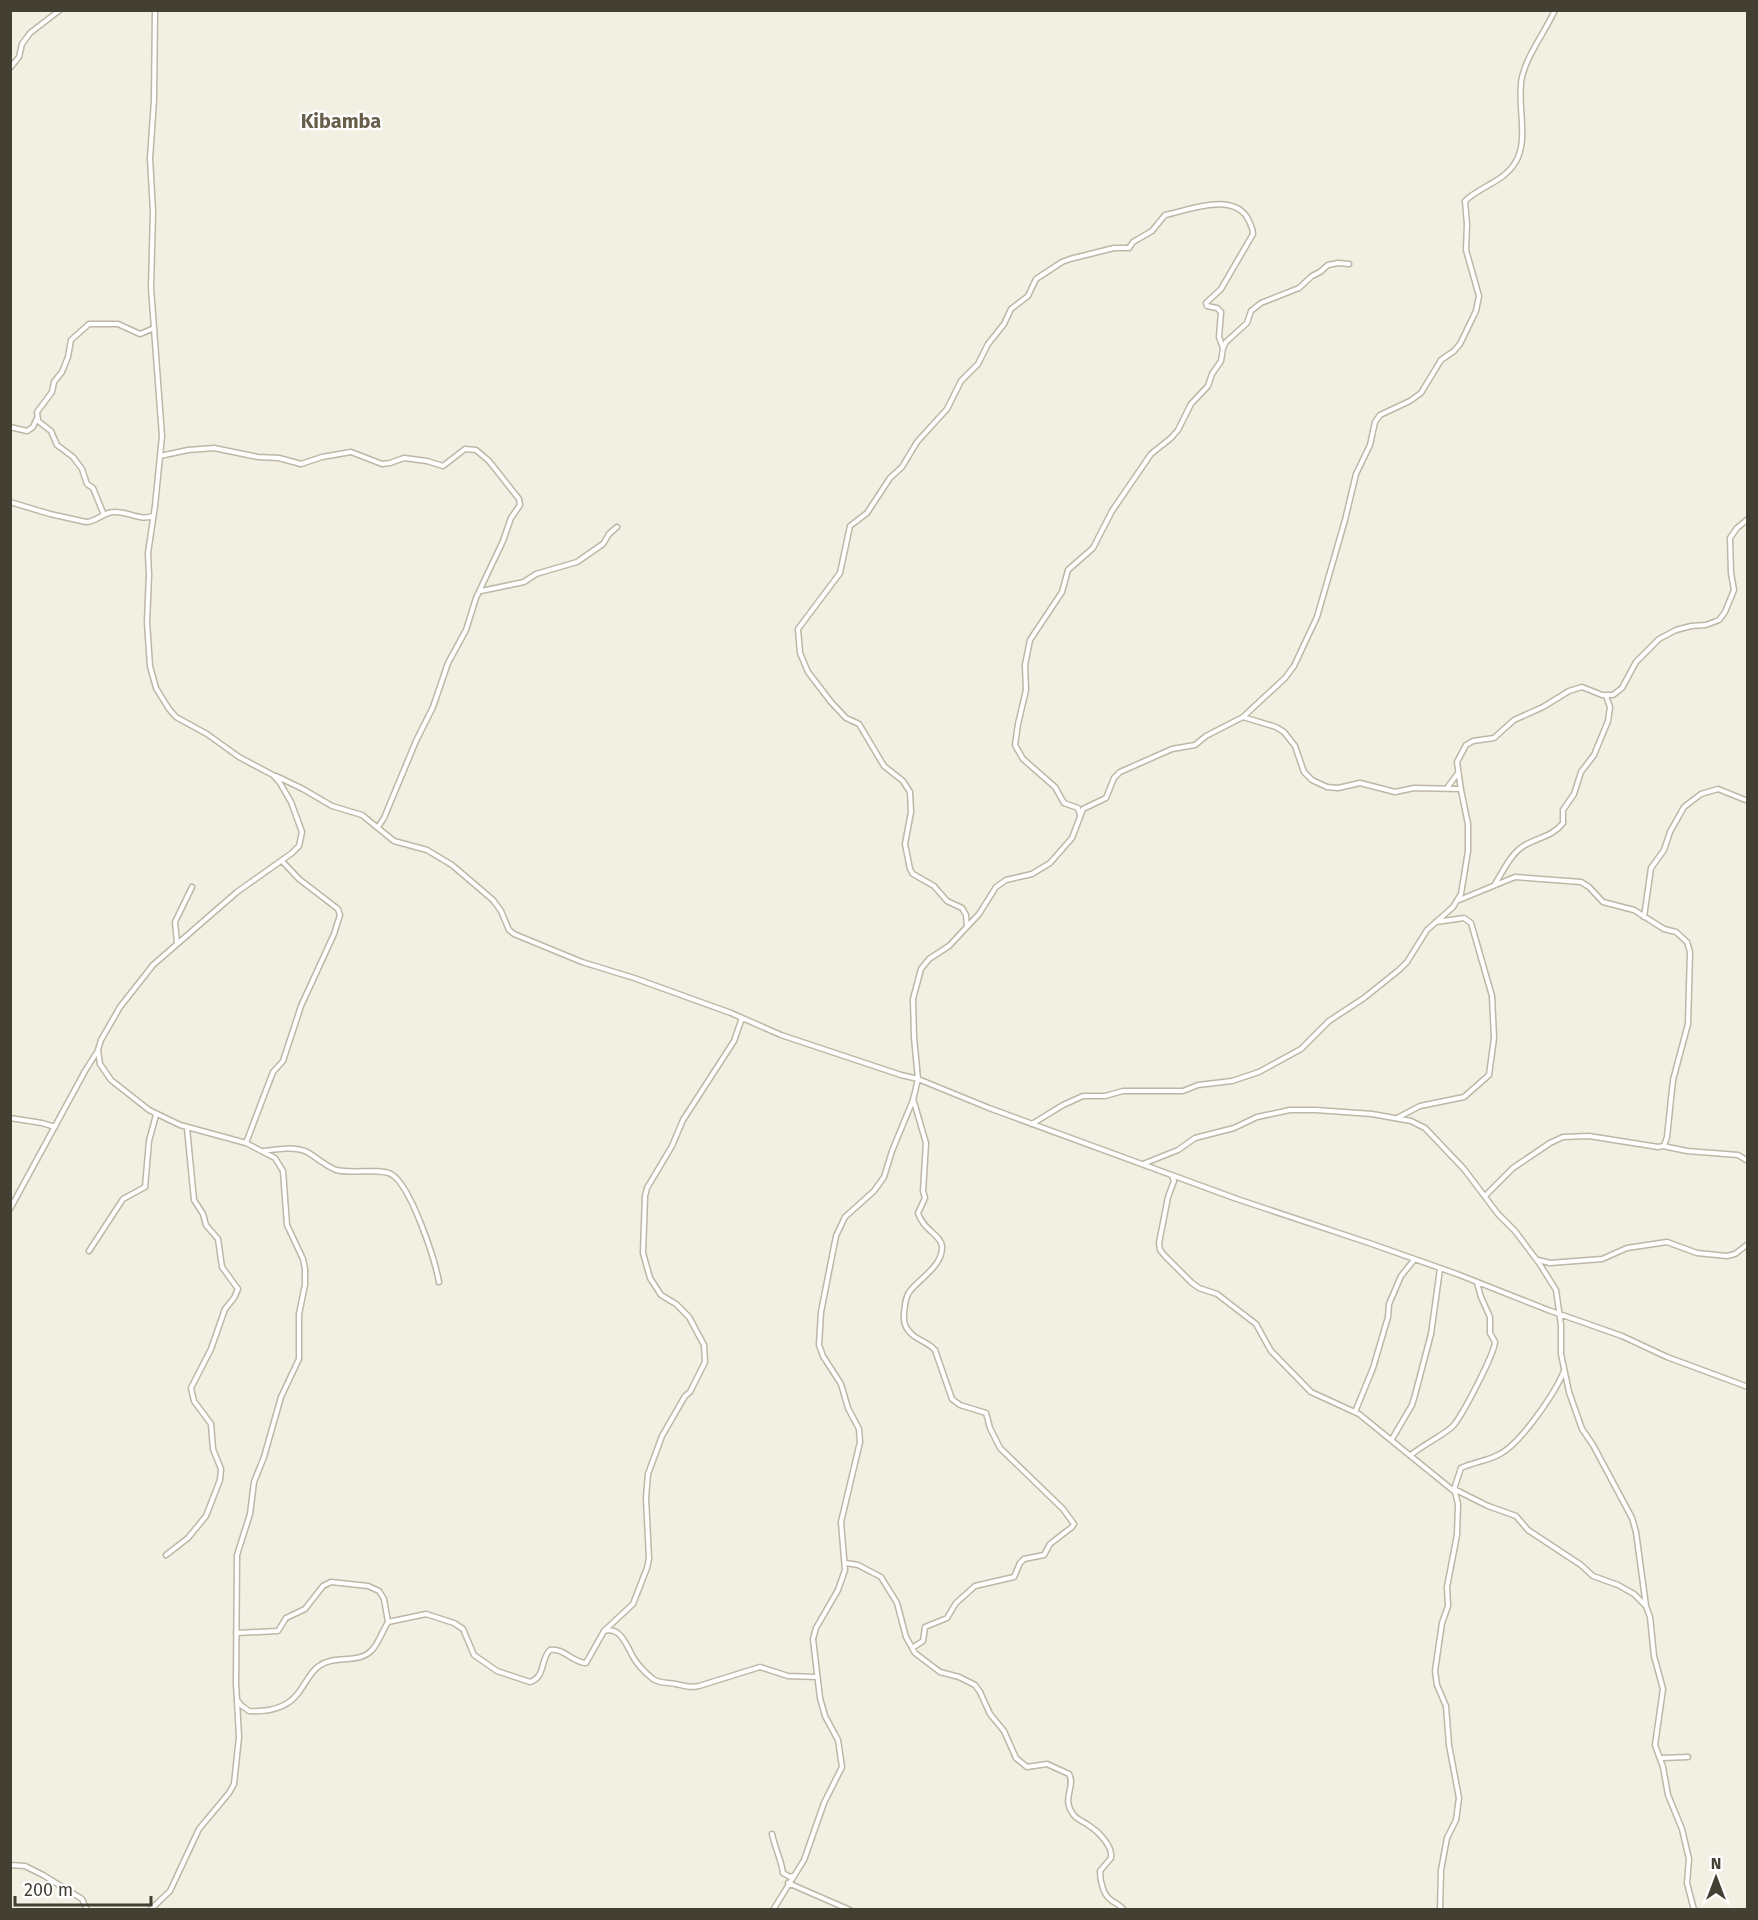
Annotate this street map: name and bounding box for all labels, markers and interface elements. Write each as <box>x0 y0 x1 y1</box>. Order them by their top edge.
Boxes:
district label: Kibamba <box>301 109 381 133</box>
north arrow <box>1686 1848 1746 1908</box>
text: N <box>1711 1854 1721 1873</box>
scale bar <box>15 1869 152 1907</box>
text: 200 m <box>24 1879 73 1901</box>

